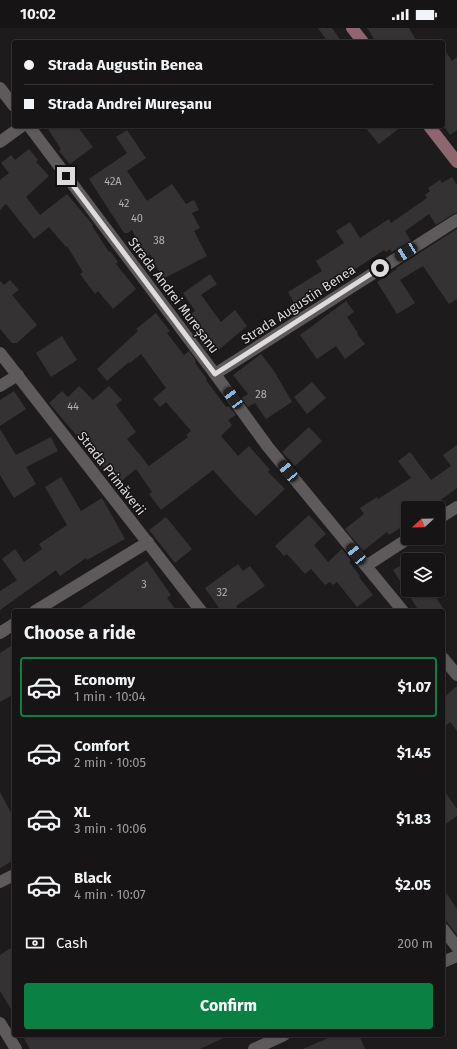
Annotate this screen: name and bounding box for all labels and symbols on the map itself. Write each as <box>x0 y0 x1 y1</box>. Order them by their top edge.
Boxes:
route end <box>57 167 75 185</box>
house number: 42A <box>104 175 122 188</box>
house number: 42 <box>118 197 130 210</box>
house number: 40 <box>131 212 143 225</box>
street label: Strada Andrei Mureșanu <box>124 234 222 357</box>
house number: 38 <box>153 234 165 247</box>
car <box>393 241 419 263</box>
route start <box>371 259 389 277</box>
street label: Strada Augustin Benea <box>238 262 358 347</box>
car <box>221 385 245 411</box>
house number: 28 <box>255 388 267 401</box>
house number: 44 <box>67 400 79 413</box>
street label: Strada Primăverii <box>74 429 149 518</box>
car <box>276 458 300 484</box>
north arrow <box>401 501 445 545</box>
car <box>344 541 368 567</box>
house number: 3 <box>141 578 147 591</box>
house number: 32 <box>217 586 227 599</box>

